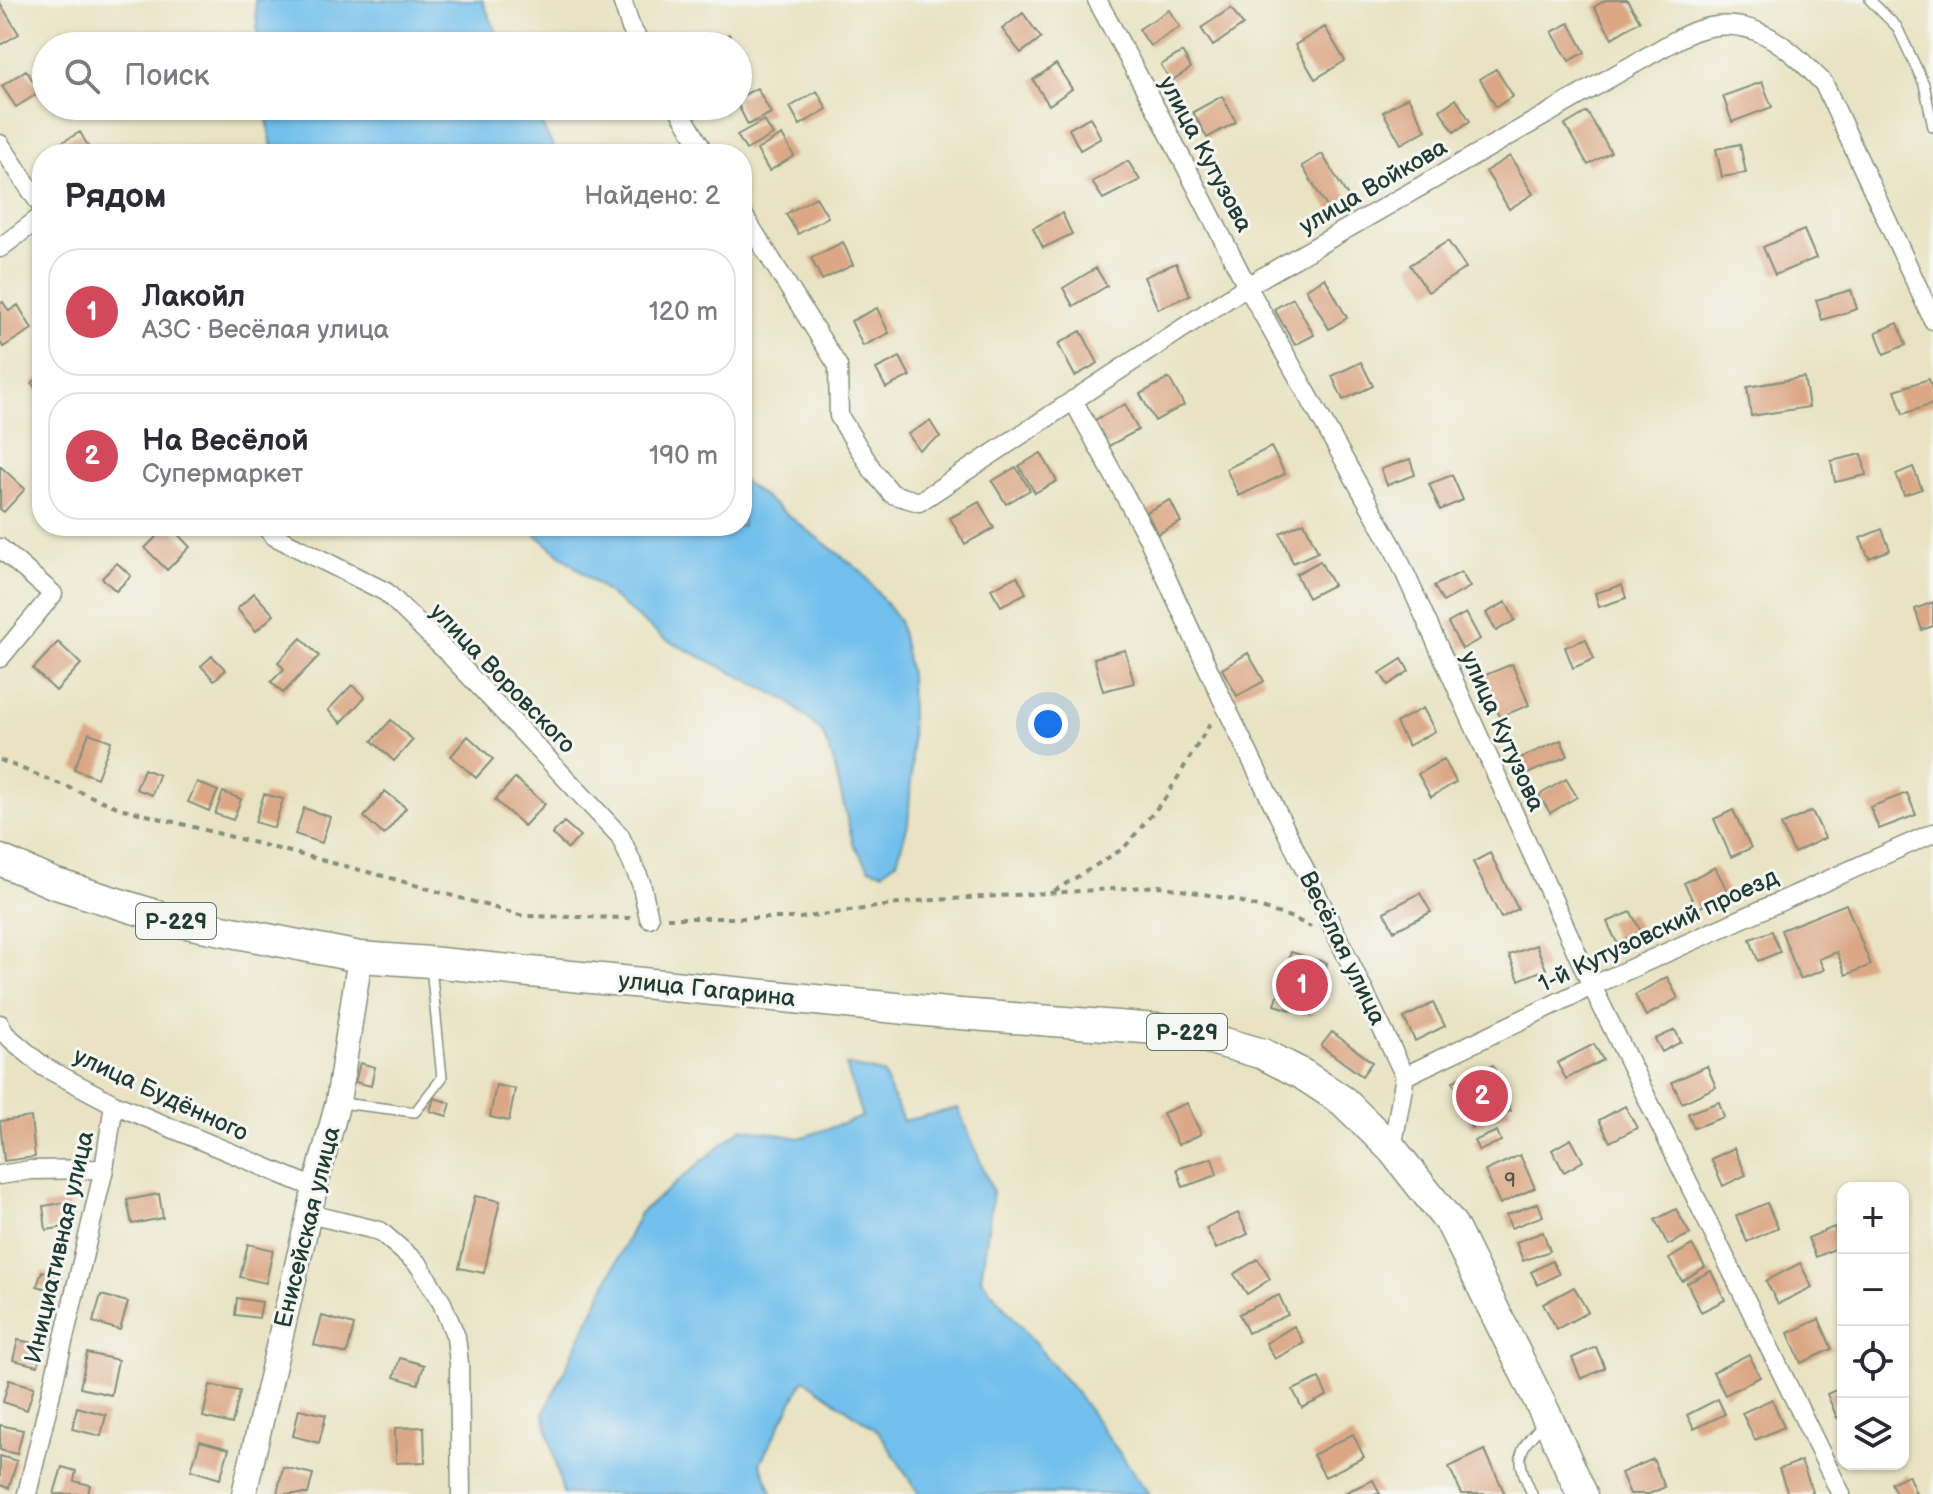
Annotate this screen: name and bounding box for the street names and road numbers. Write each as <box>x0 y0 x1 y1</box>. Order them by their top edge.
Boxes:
street label: улица Кутузова <box>1152 71 1259 237</box>
street label: улица Войкова <box>1294 132 1452 240</box>
street label: улица Воровского <box>424 597 582 759</box>
street label: улица Кутузова <box>1454 647 1551 816</box>
street label: 1-й Кутузовский проезд <box>1534 862 1783 999</box>
street label: Весёлая улица <box>1293 867 1392 1030</box>
road number: Р-229 <box>136 903 216 939</box>
street label: улица Гагарина <box>617 966 797 1013</box>
road number: Р-229 <box>1147 1014 1227 1050</box>
street label: улица Будённого <box>69 1041 253 1148</box>
street label: Енисейская улица <box>268 1124 346 1331</box>
street label: Инициативная улица <box>19 1128 100 1366</box>

